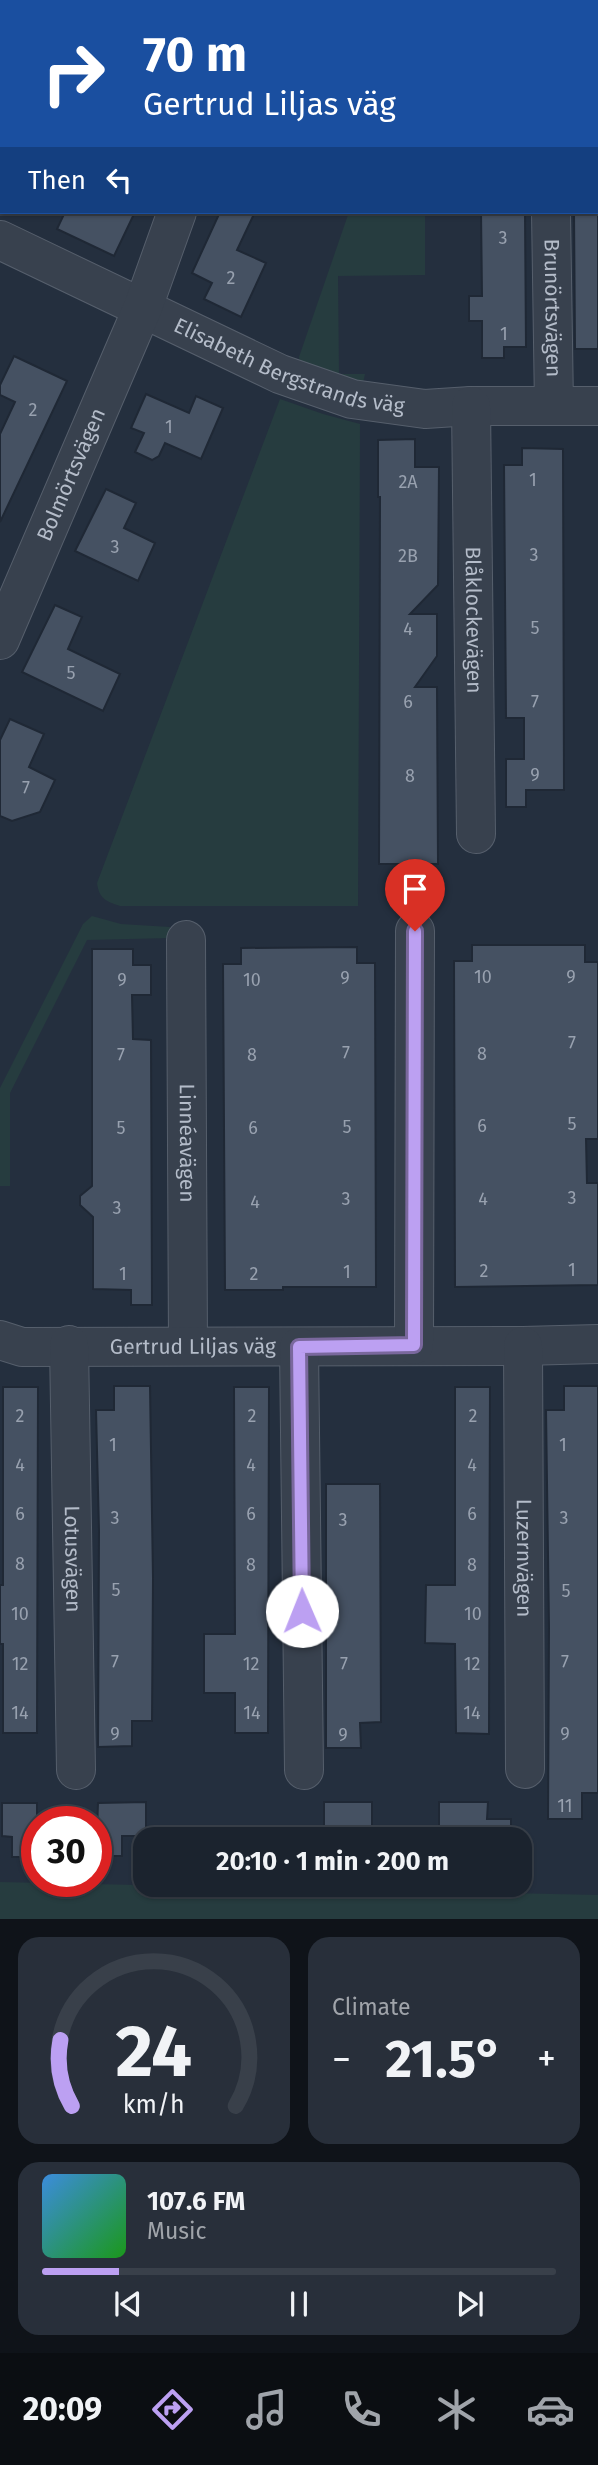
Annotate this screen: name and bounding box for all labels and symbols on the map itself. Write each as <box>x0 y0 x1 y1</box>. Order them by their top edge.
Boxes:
house number: 3 <box>499 227 507 249</box>
street label: Brunörtsvägen <box>538 239 567 377</box>
house number: 2 <box>227 267 236 289</box>
street label: Elisabeth Bergstrands väg <box>170 312 406 419</box>
house number: 1 <box>500 323 508 345</box>
house number: 2 <box>29 399 38 421</box>
street label: Bolmörtsvägen <box>31 404 111 545</box>
house number: 1 <box>165 416 173 438</box>
house number: 1 <box>529 469 537 491</box>
house number: 2A <box>398 471 418 493</box>
house number: 3 <box>111 536 119 558</box>
house number: 3 <box>530 544 538 566</box>
house number: 2B <box>398 545 418 567</box>
street label: Blåklockevägen <box>460 546 487 694</box>
house number: 5 <box>530 617 540 639</box>
house number: 4 <box>403 618 413 640</box>
house number: 5 <box>66 662 76 684</box>
house number: 6 <box>403 691 413 713</box>
house number: 7 <box>531 691 539 713</box>
house number: 9 <box>530 764 540 786</box>
house number: 8 <box>405 765 415 787</box>
house number: 7 <box>22 777 30 799</box>
pin <box>385 859 445 931</box>
house number: 10 <box>474 966 492 988</box>
house number: 9 <box>566 966 576 988</box>
house number: 9 <box>340 967 350 989</box>
house number: 9 <box>117 969 127 991</box>
house number: 10 <box>243 969 261 991</box>
house number: 7 <box>568 1032 576 1054</box>
house number: 7 <box>342 1042 350 1064</box>
house number: 8 <box>477 1043 487 1065</box>
house number: 7 <box>117 1044 125 1066</box>
house number: 8 <box>247 1044 257 1066</box>
street label: Linnéavägen <box>174 1083 200 1203</box>
house number: 5 <box>567 1113 577 1135</box>
house number: 6 <box>477 1115 487 1137</box>
house number: 5 <box>342 1116 352 1138</box>
house number: 5 <box>116 1117 126 1139</box>
house number: 6 <box>248 1117 258 1139</box>
house number: 3 <box>568 1187 576 1209</box>
house number: 3 <box>342 1188 350 1210</box>
house number: 4 <box>478 1188 488 1210</box>
house number: 4 <box>250 1191 260 1213</box>
house number: 3 <box>113 1197 121 1219</box>
house number: 1 <box>568 1259 576 1281</box>
house number: 2 <box>480 1260 489 1282</box>
house number: 1 <box>343 1261 351 1283</box>
house number: 1 <box>119 1263 127 1285</box>
house number: 2 <box>250 1263 259 1285</box>
street label: Gertrud Liljas väg <box>110 1333 276 1360</box>
house number: 2 <box>16 1405 25 1427</box>
house number: 2 <box>248 1405 257 1427</box>
house number: 2 <box>469 1405 478 1427</box>
house number: 1 <box>109 1434 117 1456</box>
house number: 1 <box>559 1434 567 1456</box>
house number: 4 <box>15 1454 25 1476</box>
house number: 4 <box>246 1454 256 1476</box>
house number: 4 <box>467 1454 477 1476</box>
street label: Luzernvägen <box>511 1499 537 1617</box>
house number: 6 <box>15 1503 25 1525</box>
house number: 6 <box>246 1503 256 1525</box>
house number: 6 <box>467 1503 477 1525</box>
street label: Lotusvägen <box>59 1505 86 1613</box>
house number: 3 <box>111 1507 119 1529</box>
house number: 3 <box>560 1507 568 1529</box>
house number: 3 <box>339 1509 347 1531</box>
house number: 8 <box>15 1553 25 1575</box>
house number: 8 <box>246 1554 256 1576</box>
house number: 8 <box>467 1554 477 1576</box>
position arrow <box>265 1574 339 1648</box>
house number: 5 <box>111 1579 121 1601</box>
house number: 5 <box>561 1580 571 1602</box>
house number: 10 <box>11 1603 29 1625</box>
house number: 10 <box>464 1603 482 1625</box>
house number: 7 <box>111 1651 119 1673</box>
house number: 7 <box>561 1651 569 1673</box>
house number: 12 <box>12 1653 28 1675</box>
house number: 12 <box>243 1653 259 1675</box>
house number: 7 <box>340 1653 348 1675</box>
house number: 12 <box>464 1653 480 1675</box>
house number: 14 <box>11 1702 29 1724</box>
house number: 14 <box>243 1702 261 1724</box>
house number: 14 <box>463 1702 481 1724</box>
house number: 9 <box>110 1723 120 1745</box>
house number: 9 <box>560 1723 570 1745</box>
house number: 9 <box>338 1724 348 1746</box>
house number: 11 <box>557 1795 573 1817</box>
speed limit sign: 30 <box>21 1806 112 1897</box>

